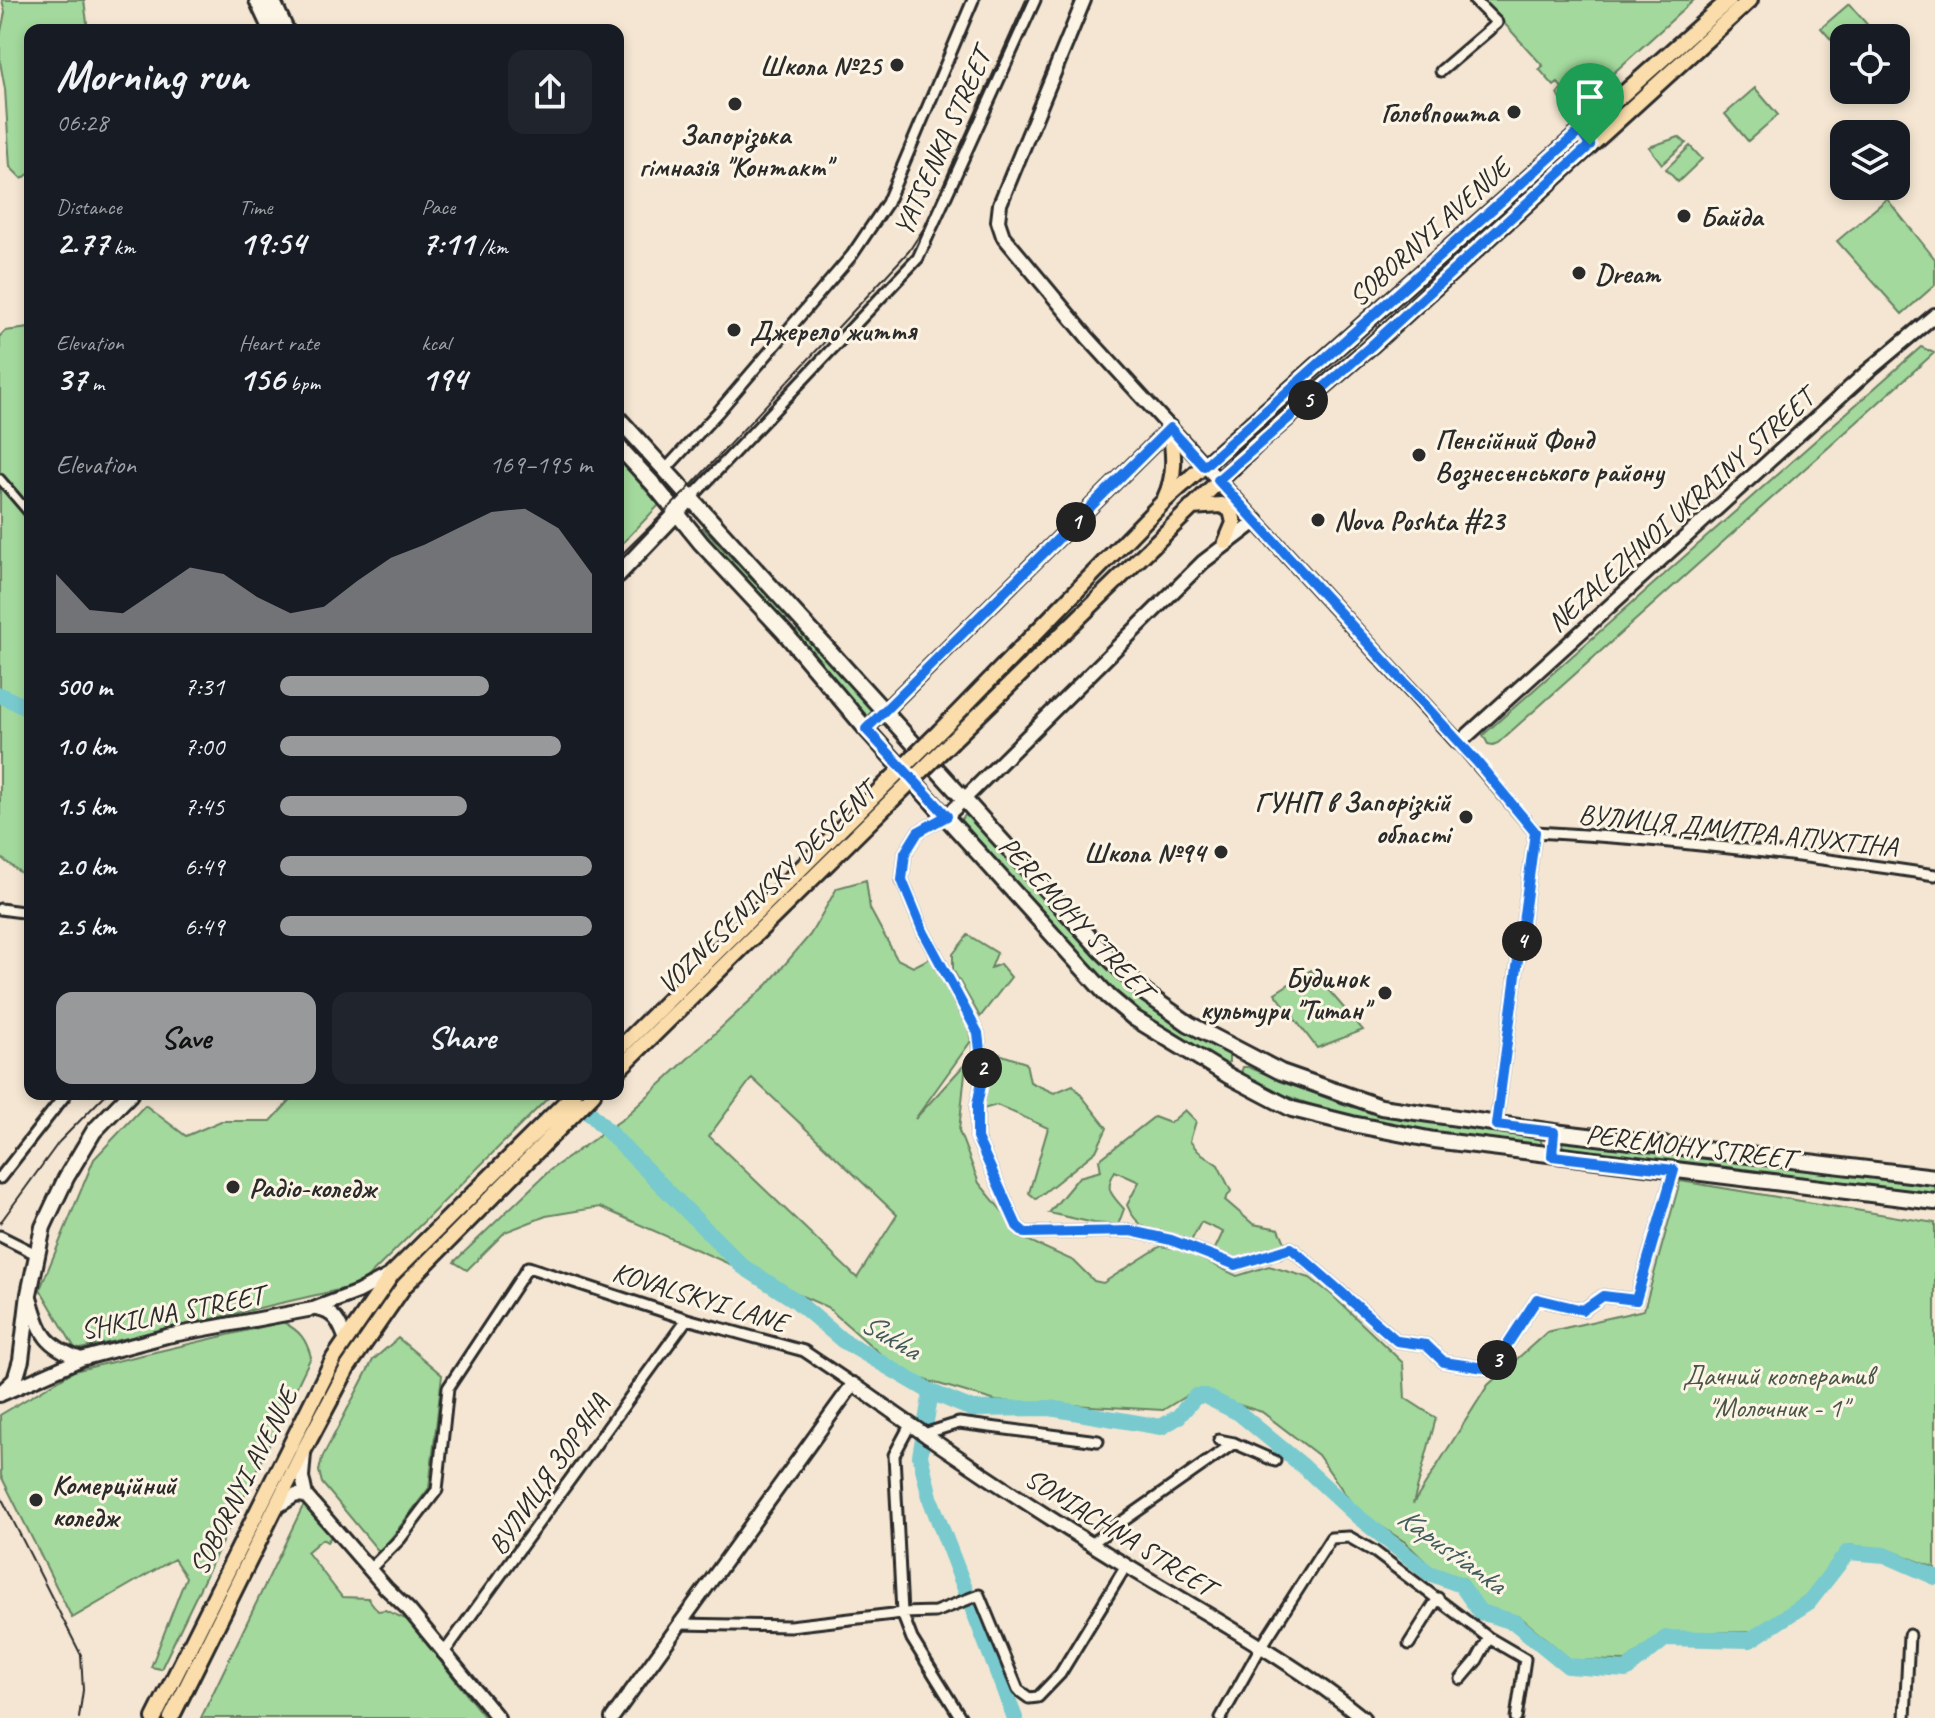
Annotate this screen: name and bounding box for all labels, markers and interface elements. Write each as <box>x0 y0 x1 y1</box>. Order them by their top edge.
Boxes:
map controls <box>1830 24 1910 200</box>
button: locate <box>1830 24 1910 104</box>
street label: YATSENKA STREET <box>885 37 1002 241</box>
text: Morning run <box>56 48 248 103</box>
place label: Школа №25 <box>760 48 884 83</box>
button: share <box>508 50 592 134</box>
marker: Школа №25 <box>888 56 906 74</box>
pin <box>1556 63 1624 145</box>
icon: arrive <box>1568 75 1612 119</box>
marker: Запорізька гімназія "Контакт" <box>726 95 744 113</box>
place label: Головпошта <box>1381 95 1500 130</box>
marker: Головпошта <box>1505 103 1523 121</box>
text: 06:28 <box>56 106 108 139</box>
place label: Запорізька гімназія "Контакт" <box>639 117 837 184</box>
button: layers <box>1830 120 1910 200</box>
street label: SOBORNYI AVENUE <box>1341 148 1519 314</box>
text: Distance <box>56 193 122 221</box>
text: Time <box>239 193 272 221</box>
text: Pace <box>421 193 455 221</box>
place label: Байда <box>1700 199 1765 234</box>
marker: Байда <box>1675 207 1693 225</box>
text: 2.77 <box>56 221 108 264</box>
text: 19:54 <box>239 221 306 264</box>
text: 7:11 <box>421 221 474 264</box>
text: km <box>108 233 135 261</box>
text: /km <box>474 233 508 261</box>
place label: Dream <box>1595 256 1662 291</box>
marker: Dream <box>1570 264 1588 282</box>
place label: Джерело життя <box>750 313 918 348</box>
marker: Джерело життя <box>725 321 743 339</box>
text: Elevation <box>56 329 124 357</box>
text: Heart rate <box>239 329 319 357</box>
text: kcal <box>421 329 450 357</box>
text: 37 <box>56 357 86 400</box>
text: 156 <box>239 357 285 400</box>
text: 194 <box>421 357 467 400</box>
text: m <box>86 369 104 397</box>
text: bpm <box>285 369 320 397</box>
street label: NEZALEZHNOI UKRAINY STREET <box>1539 376 1826 639</box>
pin: 5 <box>1288 380 1328 420</box>
text: 5 <box>1303 386 1313 414</box>
place label: Пенсійний Фонд Вознесенського району <box>1435 422 1666 490</box>
marker: Пенсійний Фонд Вознесенського району <box>1410 446 1428 464</box>
text: Elevation <box>56 448 136 481</box>
text: 169–195 m <box>489 448 592 481</box>
pin: 1 <box>1056 502 1096 542</box>
place label: Nova Poshta #23 <box>1334 503 1506 538</box>
text: 1 <box>1071 508 1081 536</box>
marker: Nova Poshta #23 <box>1309 511 1327 529</box>
text: 500 m <box>56 670 112 703</box>
text: 7:31 <box>184 670 224 703</box>
text: 1.0 km <box>56 730 116 763</box>
text: 7:00 <box>184 730 224 763</box>
street label: VOZNESENIVSKY DESCENT <box>650 770 888 1001</box>
place label: ГУНП в Запорізкій області <box>1255 784 1454 851</box>
text: 1.5 km <box>56 790 116 823</box>
text: 7:45 <box>184 790 224 823</box>
street label: ВУЛИЦЯ ДМИТРА АПУХТІНА <box>1577 796 1901 864</box>
marker: ГУНП в Запорізкій області <box>1457 808 1475 826</box>
street label: PEREMOHY STREET <box>992 828 1165 1011</box>
place label: Школа №94 <box>1083 835 1208 870</box>
marker: Школа №94 <box>1212 843 1230 861</box>
text: 2.0 km <box>56 850 116 883</box>
text: 6:49 <box>184 850 224 883</box>
text: 2.5 km <box>56 910 116 943</box>
text: 6:49 <box>184 910 224 943</box>
pin: 4 <box>1502 921 1542 961</box>
text: 4 <box>1517 927 1527 955</box>
place label: Будинок культури "Титан" <box>1200 960 1375 1028</box>
marker: Будинок культури "Титан" <box>1376 984 1394 1002</box>
button: Save <box>56 992 316 1084</box>
button: Share <box>332 992 592 1084</box>
pin: 2 <box>962 1048 1002 1088</box>
text: 2 <box>977 1054 987 1082</box>
street label: PEREMOHY STREET <box>1584 1116 1803 1177</box>
place label: Радіо-коледж <box>249 1170 378 1205</box>
marker: Радіо-коледж <box>224 1178 242 1196</box>
street label: KOVALSKYI LANE <box>608 1254 795 1341</box>
street label: SHKILNA STREET <box>78 1276 273 1347</box>
water label: Sukha <box>855 1304 930 1370</box>
pin: 3 <box>1477 1340 1517 1380</box>
text: 3 <box>1492 1346 1502 1374</box>
park label: Дачний кооператив "Молочник - 1" <box>1683 1358 1878 1425</box>
street label: SOBORNYI AVENUE <box>181 1379 307 1580</box>
street label: ВУЛИЦЯ ЗОРЯНА <box>480 1386 617 1561</box>
street label: SONIACHNA STREET <box>1019 1460 1227 1608</box>
place label: Комерційний коледж <box>52 1467 178 1534</box>
marker: Комерційний коледж <box>27 1491 45 1509</box>
water label: Kapustianka <box>1390 1498 1516 1604</box>

